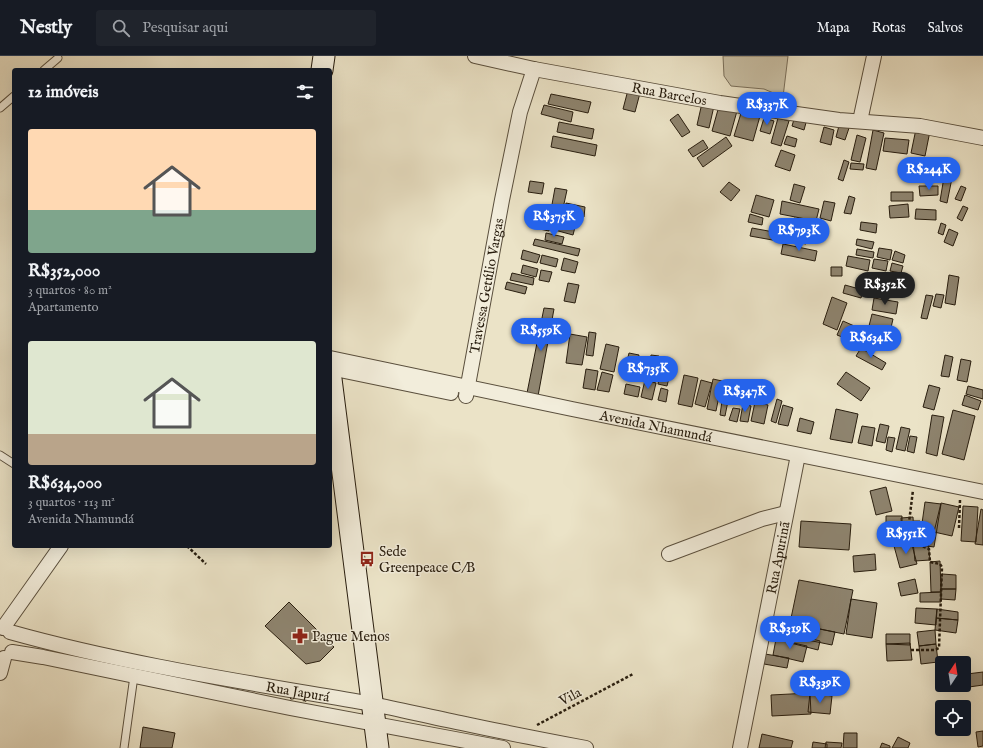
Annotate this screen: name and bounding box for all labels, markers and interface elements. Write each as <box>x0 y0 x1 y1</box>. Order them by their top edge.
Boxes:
search box <box>96 10 376 46</box>
text: Nestly <box>20 16 72 40</box>
icon: search <box>110 17 132 39</box>
text: Pesquisar aqui <box>142 18 228 37</box>
text: Mapa <box>817 19 850 37</box>
text: Rotas <box>872 19 906 37</box>
text: Salvos <box>928 19 963 37</box>
street label: Rua Barcelos <box>630 79 708 110</box>
icon: filters <box>294 81 316 103</box>
text: 12 imóveis <box>28 82 98 103</box>
pin: R$337K <box>734 92 800 126</box>
text: R$337K <box>746 96 788 113</box>
icon: home <box>136 155 208 227</box>
pin: R$244K <box>896 157 962 191</box>
text: R$244K <box>906 161 952 178</box>
pin: R$375K <box>521 204 587 238</box>
text: R$375K <box>533 208 575 225</box>
street label: Travessa Getúlio Vargas <box>466 217 509 355</box>
pin: R$793K <box>766 218 832 252</box>
text: R$793K <box>777 222 821 239</box>
text: R$352,000 <box>28 261 100 282</box>
pin: R$352K <box>852 272 918 306</box>
text: R$352K <box>864 276 906 293</box>
text: 3 quartos · 80 m² <box>28 282 112 299</box>
text: Apartamento <box>28 299 99 316</box>
pin: R$559K <box>508 318 574 352</box>
text: R$559K <box>520 322 562 339</box>
pin: R$634K <box>838 325 904 359</box>
text: R$634K <box>849 329 893 346</box>
pin: R$735K <box>615 356 681 390</box>
text: R$735K <box>627 360 669 377</box>
icon: home <box>136 367 208 439</box>
pin: R$347K <box>712 379 778 413</box>
text: R$347K <box>723 383 767 400</box>
street label: Avenida Nhamundá <box>597 407 714 447</box>
text: R$634,000 <box>28 473 102 494</box>
text: 3 quartos · 113 m² <box>28 494 115 511</box>
text: Avenida Nhamundá <box>28 511 134 528</box>
street label: Rua Apurinã <box>763 519 795 596</box>
pin: R$551K <box>873 521 939 555</box>
text: R$551K <box>886 525 926 542</box>
place label: Sede Greenpeace C/B <box>379 543 475 577</box>
bus stop icon: Sede Greenpeace C/B <box>358 550 376 568</box>
pin: R$319K <box>757 616 823 650</box>
text: R$319K <box>769 620 811 637</box>
pharmacy icon: Pague Menos <box>291 627 309 645</box>
place label: Pague Menos <box>312 628 390 646</box>
north arrow <box>935 656 971 692</box>
map controls <box>935 656 971 736</box>
pin: R$339K <box>787 670 853 704</box>
text: R$339K <box>799 674 841 691</box>
street label: Rua Japurá <box>264 678 332 707</box>
street label: Vila <box>555 683 586 711</box>
button: locate <box>935 700 971 736</box>

